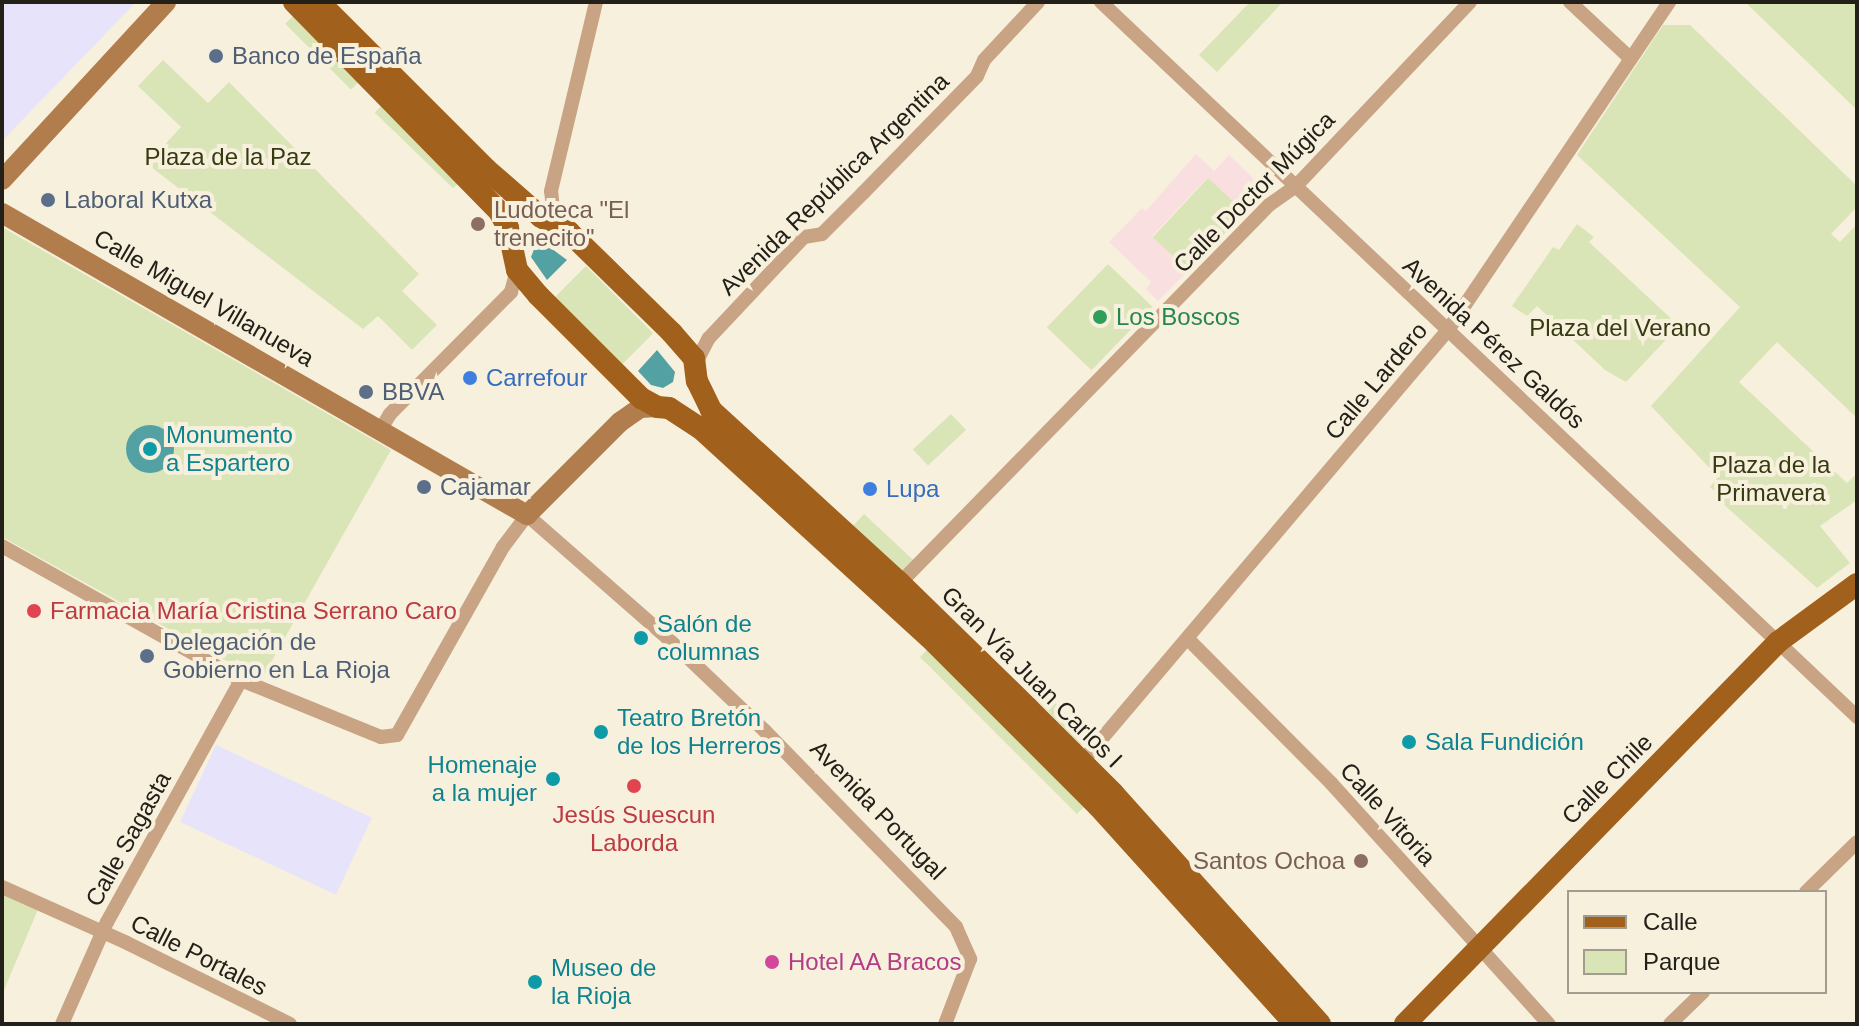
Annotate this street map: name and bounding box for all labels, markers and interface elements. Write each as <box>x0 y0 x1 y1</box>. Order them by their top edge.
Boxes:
place label: Banco de España <box>232 42 421 70</box>
marker: Banco de España <box>207 47 225 65</box>
street label: Avenida República Argentina <box>713 66 955 302</box>
street label: Calle Doctor Múgica <box>1167 105 1341 279</box>
park label: Plaza de la Paz <box>145 143 311 171</box>
place label: Laboral Kutxa <box>64 186 212 214</box>
marker: Laboral Kutxa <box>39 191 57 209</box>
place label: Ludoteca "El trenecito" <box>494 196 629 252</box>
marker: Ludoteca "El trenecito" <box>469 215 487 233</box>
street label: Calle Miguel Villanueva <box>89 223 319 373</box>
street label: Avenida Pérez Galdós <box>1397 251 1591 435</box>
place label: Los Boscos <box>1116 303 1240 331</box>
marker: Los Boscos <box>1091 308 1109 326</box>
park label: Plaza del Verano <box>1529 314 1711 342</box>
street label: Calle Lardero <box>1319 317 1433 445</box>
place label: Carrefour <box>486 364 587 392</box>
marker: Carrefour <box>461 369 479 387</box>
place label: BBVA <box>382 378 444 406</box>
marker: BBVA <box>357 383 375 401</box>
place label: Monumento a Espartero <box>166 421 293 477</box>
marker: Monumento a Espartero <box>141 440 159 458</box>
park label: Plaza de la Primavera <box>1712 451 1830 507</box>
place label: Cajamar <box>440 473 531 501</box>
place label: Lupa <box>886 475 939 503</box>
marker: Cajamar <box>415 478 433 496</box>
marker: Lupa <box>861 480 879 498</box>
street label: Gran Vía Juan Carlos I <box>936 581 1128 773</box>
place label: Farmacia María Cristina Serrano Caro <box>50 597 457 625</box>
marker: Farmacia María Cristina Serrano Caro <box>25 602 43 620</box>
place label: Salón de columnas <box>657 610 760 666</box>
place label: Delegación de Gobierno en La Rioja <box>163 628 390 684</box>
marker: Salón de columnas <box>632 629 650 647</box>
marker: Delegación de Gobierno en La Rioja <box>138 647 156 665</box>
place label: Teatro Bretón de los Herreros <box>617 704 781 760</box>
marker: Teatro Bretón de los Herreros <box>592 723 610 741</box>
place label: Sala Fundición <box>1425 728 1584 756</box>
street label: Calle Chile <box>1556 728 1658 830</box>
marker: Sala Fundición <box>1400 733 1418 751</box>
street label: Avenida Portugal <box>804 734 952 886</box>
place label: Homenaje a la mujer <box>428 751 537 807</box>
street label: Calle Vitoria <box>1334 756 1442 872</box>
street label: Calle Sagasta <box>79 767 177 911</box>
marker: Homenaje a la mujer <box>544 770 562 788</box>
marker: Jesús Suescun Laborda <box>623 775 645 797</box>
place label: Jesús Suescun Laborda <box>553 801 715 857</box>
place label: Santos Ochoa <box>1193 847 1345 875</box>
marker: Santos Ochoa <box>1352 852 1370 870</box>
legend <box>1567 890 1827 994</box>
street label: Calle Portales <box>126 908 272 1002</box>
text: Calle <box>1643 908 1698 935</box>
place label: Hotel AA Bracos <box>788 948 964 976</box>
text: Parque <box>1643 948 1720 975</box>
marker: Hotel AA Bracos <box>763 953 781 971</box>
place label: Museo de la Rioja <box>551 954 656 1010</box>
marker: Museo de la Rioja <box>526 973 544 991</box>

